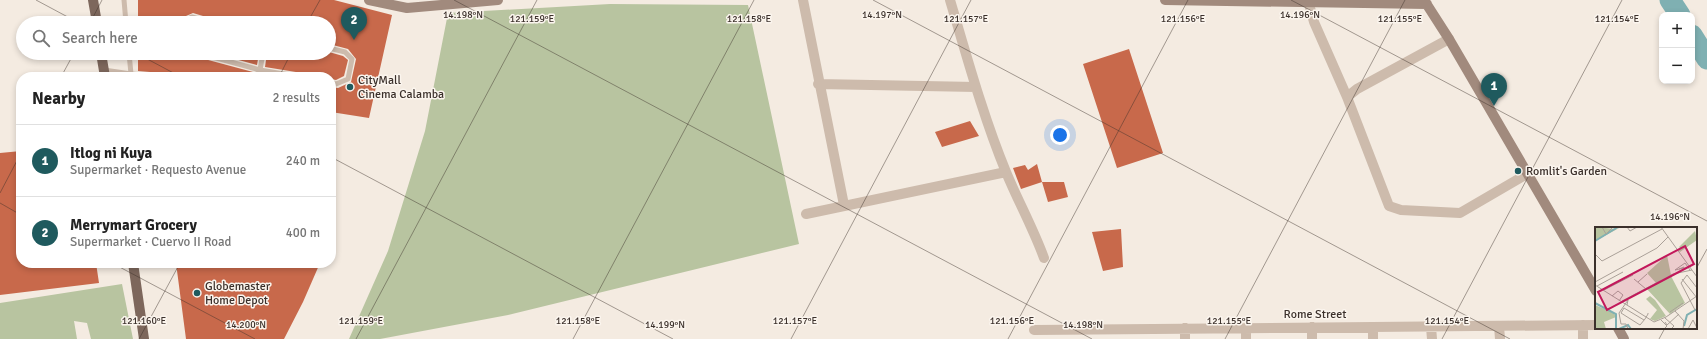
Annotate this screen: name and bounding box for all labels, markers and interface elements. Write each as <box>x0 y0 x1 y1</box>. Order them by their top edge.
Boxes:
pin: 2 <box>341 7 367 40</box>
text: 14.198°N <box>443 9 483 21</box>
text: 14.197°N <box>862 9 902 21</box>
text: 14.196°N <box>1280 9 1320 21</box>
map controls <box>1659 12 1695 84</box>
button: + <box>1659 12 1695 48</box>
text: 121.159°E <box>510 13 555 25</box>
text: 121.158°E <box>727 13 772 25</box>
text: 121.157°E <box>944 13 989 25</box>
text: 121.156°E <box>1161 13 1206 25</box>
text: 121.155°E <box>1378 13 1423 25</box>
text: 121.154°E <box>1595 13 1640 25</box>
search box <box>16 16 336 60</box>
icon: search <box>30 27 52 49</box>
text: Search here <box>62 29 138 47</box>
button: − <box>1659 48 1695 84</box>
place label: CityMall Cinema Calamba <box>358 73 444 102</box>
pin: 1 <box>1481 73 1507 106</box>
marker: CityMall Cinema Calamba <box>345 82 355 92</box>
text: Nearby <box>32 88 85 109</box>
text: 2 results <box>272 90 320 106</box>
your location <box>1050 125 1070 145</box>
text: Itlog ni Kuya <box>70 144 152 162</box>
text: 1 <box>41 153 49 169</box>
text: 240 m <box>286 153 320 169</box>
text: Supermarket · Requesto Avenue <box>70 162 246 178</box>
place label: Romlit's Garden <box>1526 164 1607 179</box>
marker: Romlit's Garden <box>1513 166 1523 176</box>
text: 14.196°N <box>1650 211 1690 223</box>
text: Merrymart Grocery <box>70 216 197 234</box>
text: 2 <box>41 225 49 241</box>
text: 400 m <box>286 225 320 241</box>
inset map <box>1595 227 1697 329</box>
text: Supermarket · Cuervo II Road <box>70 234 231 250</box>
place label: Globemaster Home Depot <box>205 279 271 308</box>
marker: Globemaster Home Depot <box>192 288 202 298</box>
street label: Rome Street <box>1284 307 1346 322</box>
text: 121.160°E <box>122 315 167 327</box>
text: 121.159°E <box>339 315 384 327</box>
text: 121.158°E <box>556 315 601 327</box>
text: 121.157°E <box>773 315 818 327</box>
text: 121.156°E <box>990 315 1035 327</box>
text: 121.155°E <box>1207 315 1252 327</box>
text: 121.154°E <box>1425 315 1470 327</box>
text: 14.200°N <box>226 319 266 331</box>
text: 14.199°N <box>645 319 685 331</box>
text: 14.198°N <box>1063 319 1103 331</box>

